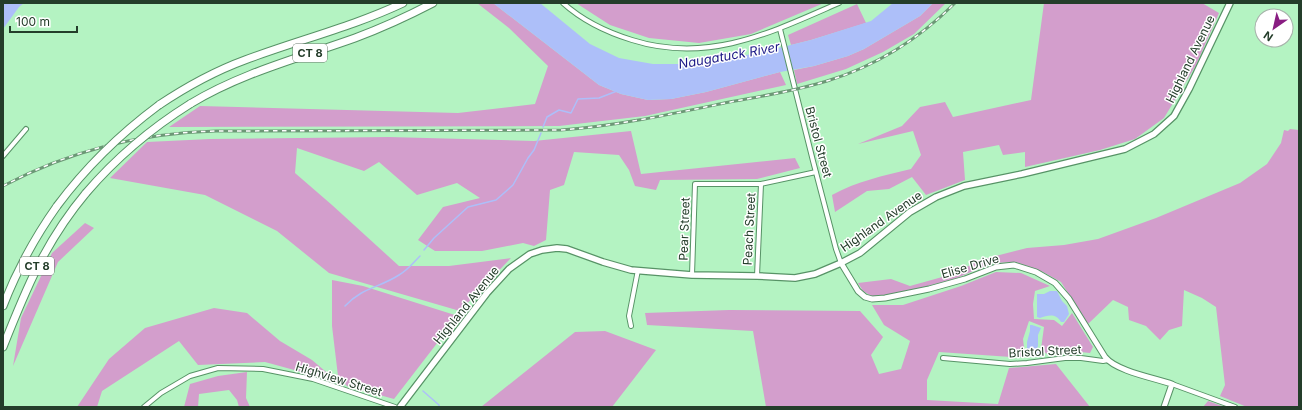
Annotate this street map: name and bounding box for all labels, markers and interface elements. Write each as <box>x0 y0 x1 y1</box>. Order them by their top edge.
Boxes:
scale bar <box>10 8 77 34</box>
north arrow <box>1254 8 1294 48</box>
street label: Highland Avenue <box>1162 13 1218 105</box>
text: 100 m <box>16 14 50 29</box>
text: N <box>1261 28 1276 44</box>
water label: Naugatuck River <box>677 38 782 72</box>
road number: CT 8 <box>293 44 327 62</box>
street label: Bristol Street <box>802 105 836 179</box>
street label: Highland Avenue <box>837 187 925 255</box>
street label: Peach Street <box>740 192 758 266</box>
street label: Pear Street <box>675 197 693 261</box>
street label: Elise Drive <box>939 251 1001 281</box>
road number: CT 8 <box>20 257 54 275</box>
street label: Highland Avenue <box>430 263 502 347</box>
street label: Bristol Street <box>1008 342 1082 360</box>
street label: Highview Street <box>294 359 384 399</box>

